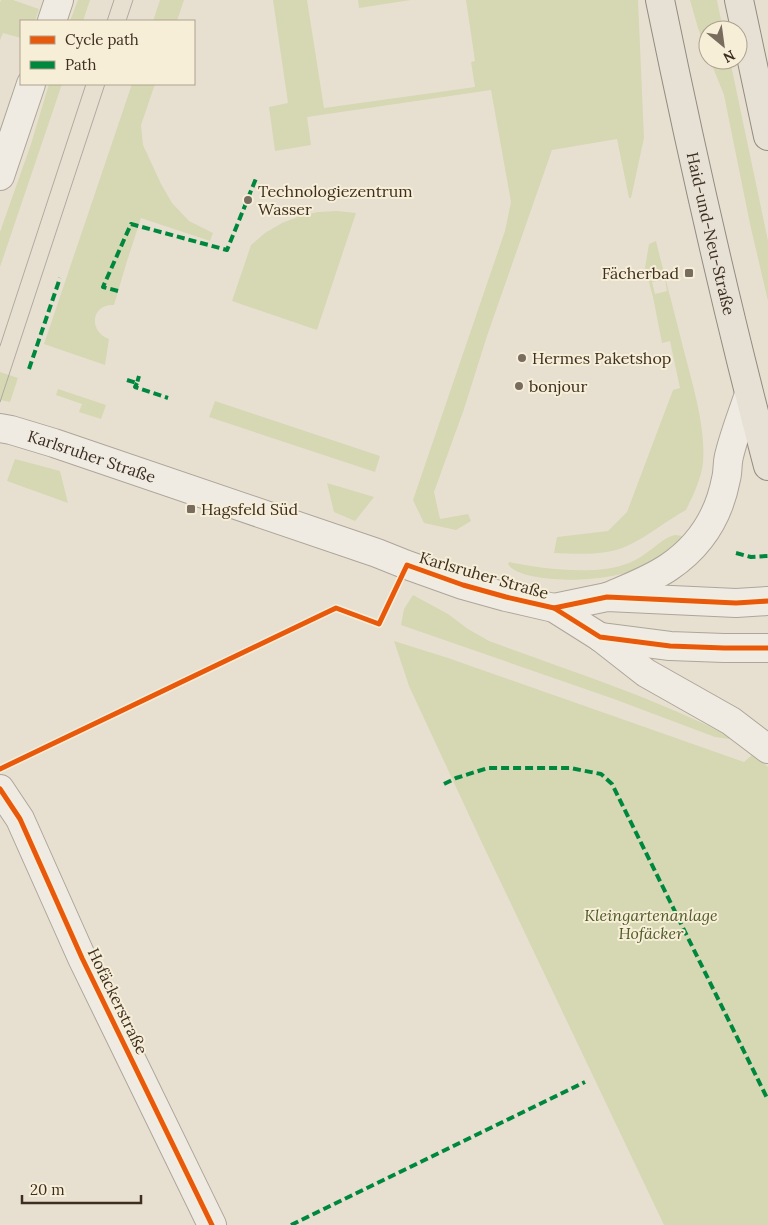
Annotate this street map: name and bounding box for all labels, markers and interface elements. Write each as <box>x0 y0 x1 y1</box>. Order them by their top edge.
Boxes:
legend <box>20 20 195 85</box>
north arrow <box>698 20 748 70</box>
text: Cycle path <box>65 30 139 49</box>
text: N <box>720 46 738 67</box>
text: Path <box>65 55 96 74</box>
street label: Haid-und-Neu-Straße <box>683 150 740 317</box>
place label: Technologiezentrum Wasser <box>258 181 413 219</box>
marker: Technologiezentrum Wasser <box>242 194 254 206</box>
place label: Fächerbad <box>602 263 679 283</box>
marker: Fächerbad <box>683 267 695 279</box>
place label: Hermes Paketshop <box>532 348 671 368</box>
marker: Hermes Paketshop <box>516 352 528 364</box>
place label: bonjour <box>529 376 587 396</box>
marker: bonjour <box>513 380 525 392</box>
street label: Karlsruher Straße <box>25 426 159 487</box>
place label: Hagsfeld Süd <box>201 499 299 519</box>
marker: Hagsfeld Süd <box>185 503 197 515</box>
street label: Karlsruher Straße <box>417 547 551 603</box>
park label: Kleingartenanlage Hofäcker <box>584 905 718 943</box>
street label: Hofäckerstraße <box>84 945 153 1058</box>
scale bar <box>22 1172 141 1204</box>
text: 20 m <box>30 1180 65 1199</box>

